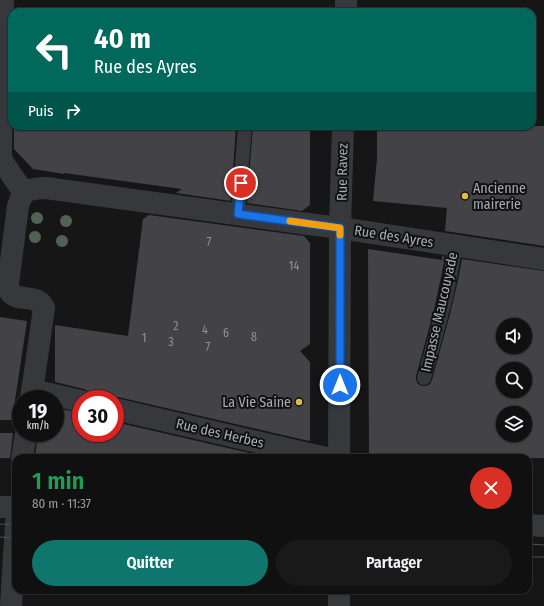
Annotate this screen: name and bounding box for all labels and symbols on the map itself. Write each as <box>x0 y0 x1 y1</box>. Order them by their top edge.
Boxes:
street label: Rue Ravez <box>333 142 352 201</box>
pin <box>224 166 258 200</box>
place label: Ancienne mairerie <box>473 180 526 213</box>
marker: Ancienne mairerie <box>460 191 470 201</box>
street label: Rue des Ayres <box>353 222 435 251</box>
house number: 7 <box>207 235 212 249</box>
street label: Impasse Maucouyade <box>417 250 462 374</box>
house number: 14 <box>289 259 299 273</box>
house number: 2 <box>173 319 179 333</box>
house number: 4 <box>202 323 208 337</box>
house number: 6 <box>223 326 229 340</box>
house number: 8 <box>251 330 257 344</box>
house number: 1 <box>142 331 146 345</box>
house number: 3 <box>168 335 174 349</box>
house number: 7 <box>206 340 211 354</box>
position arrow <box>319 364 361 406</box>
speed limit sign: 30 <box>72 390 124 442</box>
place label: La Vie Saine <box>222 394 291 411</box>
marker: La Vie Saine <box>294 397 304 407</box>
street label: Rue des Herbes <box>174 415 265 452</box>

